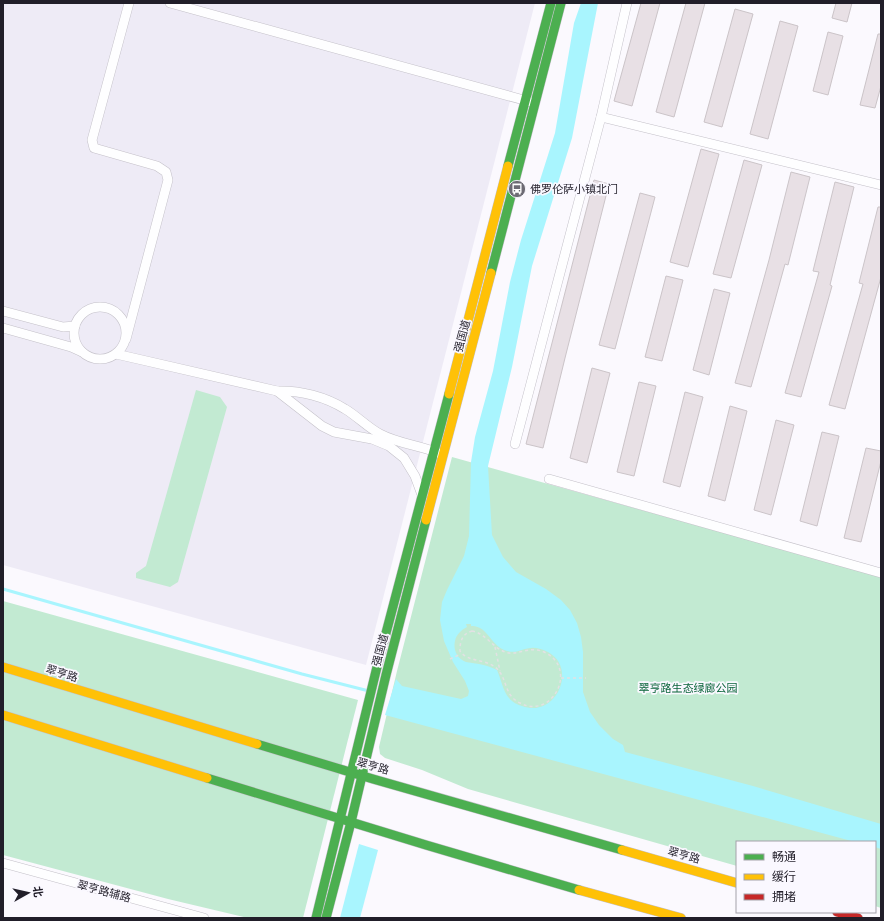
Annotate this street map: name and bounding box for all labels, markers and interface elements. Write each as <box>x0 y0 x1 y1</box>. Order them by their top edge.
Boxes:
bus stop icon: 佛罗伦萨小镇北门 <box>507 179 527 199</box>
place label: 佛罗伦萨小镇北门 <box>530 182 618 196</box>
street label: 强国道 <box>451 318 473 354</box>
street label: 强国道 <box>369 632 391 668</box>
street label: 翠亨路 <box>44 661 80 685</box>
park label: 翠亨路生态绿廊公园 <box>639 681 738 695</box>
street label: 翠亨路 <box>355 755 391 777</box>
legend <box>736 841 876 913</box>
street label: 翠亨路 <box>666 844 702 866</box>
text: 畅通 <box>772 849 796 865</box>
text: 缓行 <box>772 869 796 885</box>
north arrow <box>8 873 48 913</box>
street label: 翠亨路辅路 <box>76 877 132 905</box>
text: 北 <box>30 885 46 898</box>
text: 拥堵 <box>772 889 796 905</box>

